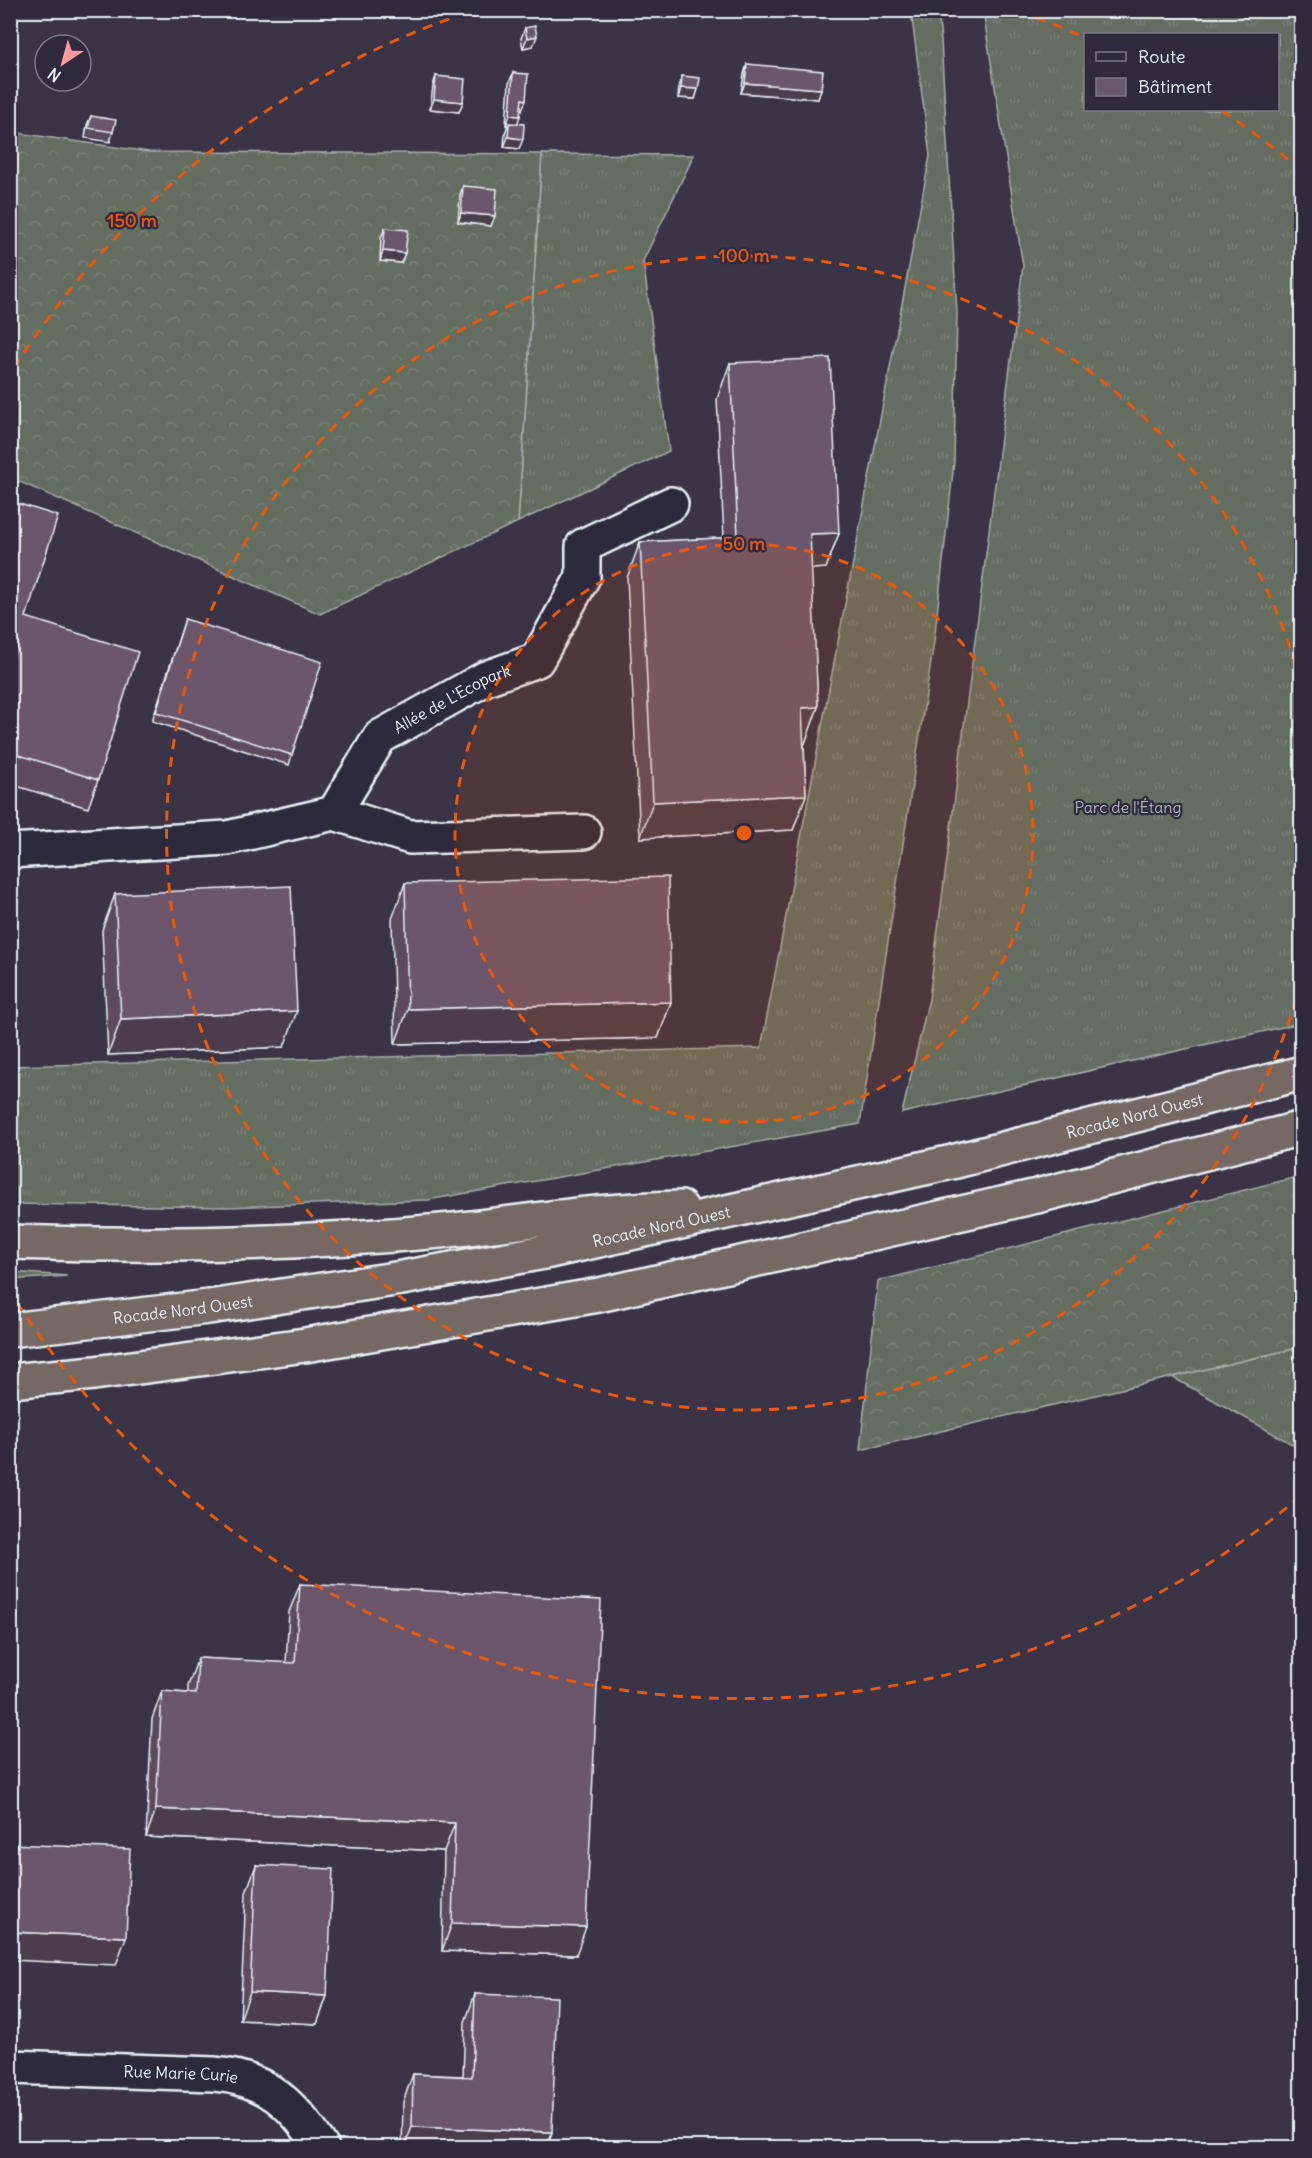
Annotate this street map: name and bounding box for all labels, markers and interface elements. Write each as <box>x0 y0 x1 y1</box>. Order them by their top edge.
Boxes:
north arrow <box>33 33 93 93</box>
legend <box>1084 33 1279 111</box>
text: Route <box>1138 45 1186 68</box>
text: N <box>44 64 65 86</box>
text: Bâtiment <box>1138 75 1212 98</box>
text: 150 m <box>107 209 157 232</box>
text: 100 m <box>719 244 770 267</box>
text: 50 m <box>723 532 765 555</box>
street label: Allée de L'Ecopark <box>390 660 513 737</box>
park label: Parc de l'Étang <box>1074 797 1182 817</box>
centre of rings <box>734 823 754 843</box>
street label: Rocade Nord Ouest <box>1064 1088 1206 1143</box>
street label: Rocade Nord Ouest <box>591 1201 733 1251</box>
street label: Rocade Nord Ouest <box>112 1291 254 1328</box>
street label: Rue Marie Curie <box>123 2061 240 2087</box>

